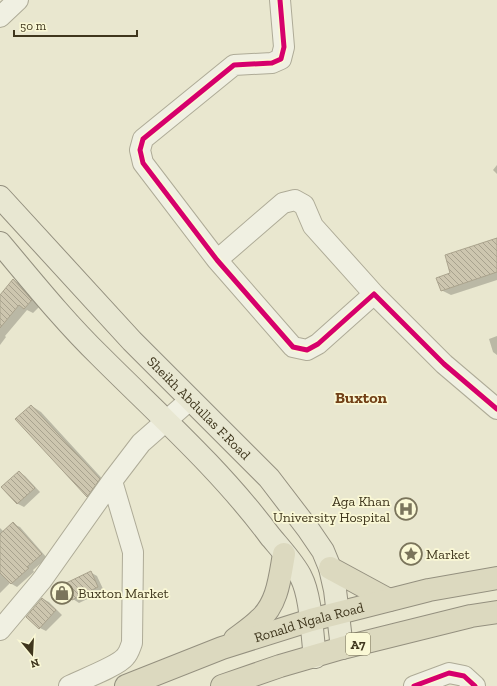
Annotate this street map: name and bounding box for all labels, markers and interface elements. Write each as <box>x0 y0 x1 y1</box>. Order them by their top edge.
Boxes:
scale bar <box>14 12 137 38</box>
text: 50 m <box>20 19 47 33</box>
street label: Sheikh Abdullas F.Road <box>144 353 254 463</box>
district label: Buxton <box>335 388 388 407</box>
place label: Aga Khan University Hospital <box>273 493 390 526</box>
hospital icon: Aga Khan University Hospital <box>393 496 419 522</box>
place icon: Market <box>398 541 424 567</box>
place label: Market <box>426 546 470 563</box>
shop icon: Buxton Market <box>49 580 75 606</box>
place label: Buxton Market <box>78 585 169 602</box>
street label: Ronald Ngala Road <box>252 598 366 646</box>
road number: A7 <box>346 633 370 655</box>
north arrow <box>12 634 52 674</box>
text: N <box>28 656 41 671</box>

